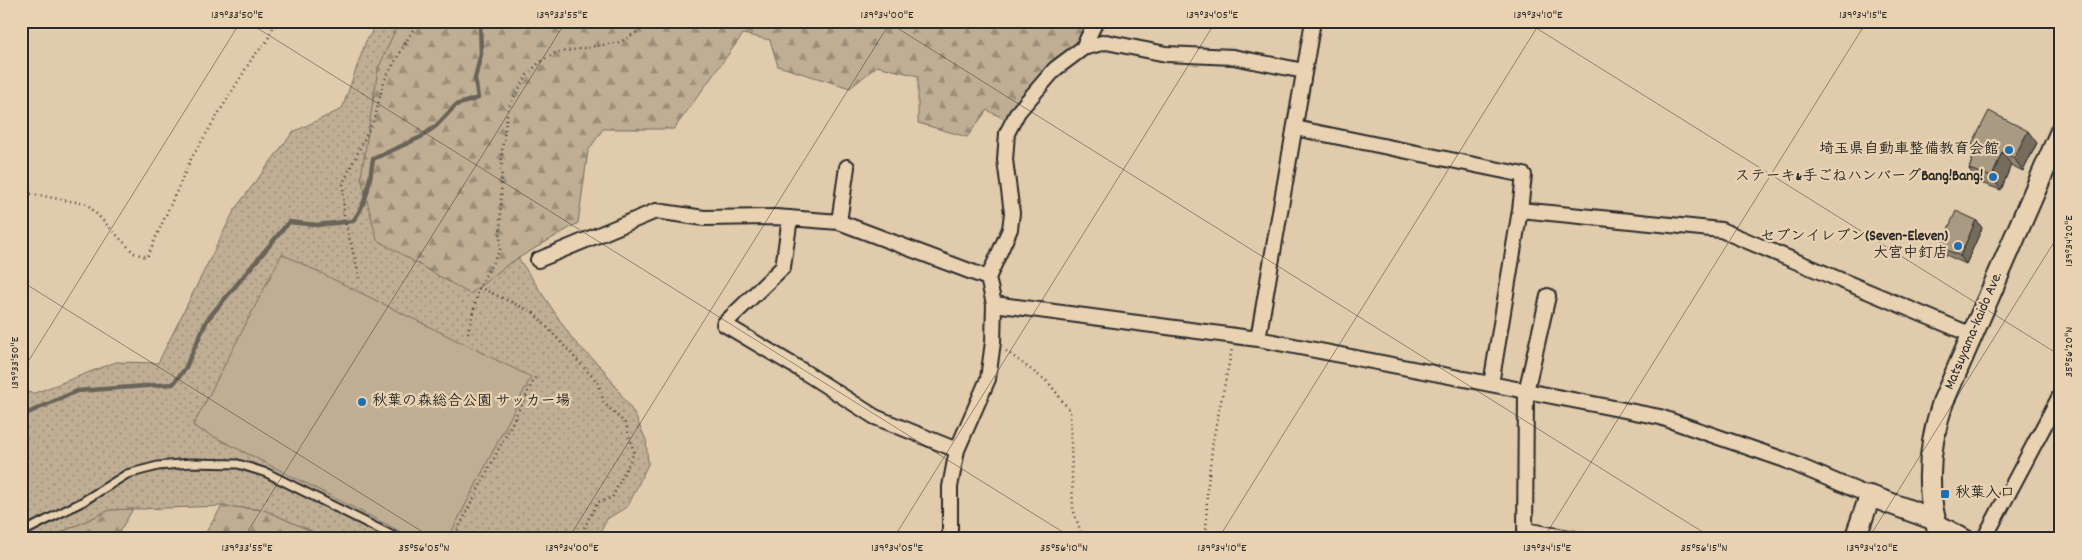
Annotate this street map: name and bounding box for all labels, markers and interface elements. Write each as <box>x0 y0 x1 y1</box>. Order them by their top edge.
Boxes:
text: 139°33'50"E <box>211 7 264 24</box>
text: 139°33'55"E <box>536 7 588 24</box>
text: 139°34'00"E <box>861 7 914 24</box>
text: 139°34'05"E <box>1186 7 1238 24</box>
text: 139°34'10"E <box>1514 7 1563 24</box>
text: 139°34'15"E <box>1839 7 1887 24</box>
place label: 埼玉県自動車整備教育会館 <box>1819 139 1999 161</box>
marker: 埼玉県自動車整備教育会館 <box>2003 144 2015 156</box>
place label: ステーキ&手ごねハンバーグBang!Bang! <box>1735 166 1983 188</box>
marker: ステーキ&手ごねハンバーグBang!Bang! <box>1987 171 1999 183</box>
text: 139°34'20"E <box>2061 215 2078 267</box>
place label: セブンイレブン(Seven-Eleven) 大宮中釘店 <box>1761 226 1948 265</box>
marker: セブンイレブン(Seven-Eleven) 大宮中釘店 <box>1952 240 1964 252</box>
street label: Matsuyama-kaido Ave. <box>1939 269 2009 393</box>
text: 35°56'20"N <box>2061 327 2078 377</box>
text: 139°33'50"E <box>7 336 24 389</box>
place label: 秋葉の森総合公園 サッカー場 <box>372 391 570 413</box>
marker: 秋葉の森総合公園 サッカー場 <box>356 396 368 408</box>
place label: 秋葉入口 <box>1955 483 2015 505</box>
marker: 秋葉入口 <box>1939 488 1951 500</box>
text: 139°33'55"E <box>221 540 273 557</box>
text: 35°56'05"N <box>399 540 449 557</box>
text: 139°34'00"E <box>546 540 599 557</box>
text: 139°34'05"E <box>871 540 923 557</box>
text: 35°56'10"N <box>1040 540 1088 557</box>
text: 139°34'10"E <box>1198 540 1247 557</box>
text: 139°34'15"E <box>1523 540 1571 557</box>
text: 35°56'15"N <box>1681 540 1728 557</box>
text: 139°34'20"E <box>1846 540 1898 557</box>

